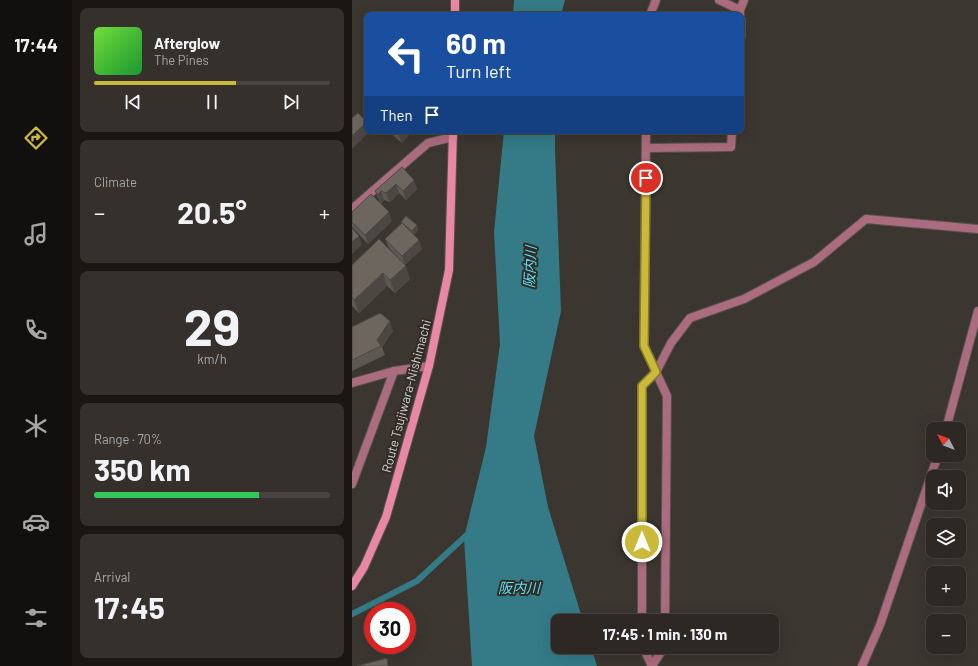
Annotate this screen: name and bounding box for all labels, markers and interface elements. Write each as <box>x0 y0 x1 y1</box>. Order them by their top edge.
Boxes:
text: 60 m <box>446 26 506 60</box>
icon: left <box>380 28 432 80</box>
text: 17:44 <box>14 34 58 56</box>
text: Afterglow <box>154 34 220 52</box>
text: The Pines <box>154 52 209 68</box>
text: Turn left <box>446 60 512 82</box>
icon: previous <box>122 91 144 113</box>
icon: pause <box>201 91 223 113</box>
icon: next <box>280 91 302 113</box>
icon: arrive <box>421 104 443 126</box>
text: Then <box>380 106 413 124</box>
icon: directions <box>22 124 50 152</box>
pin <box>629 161 663 195</box>
icon: arrive <box>635 167 657 189</box>
text: Climate <box>94 174 137 190</box>
text: 20.5° <box>177 194 247 230</box>
text: − <box>94 199 105 225</box>
text: + <box>319 199 330 225</box>
icon: music <box>22 220 50 248</box>
water label: 阪内川 <box>520 244 539 288</box>
text: 29 <box>184 294 240 356</box>
icon: phone <box>22 316 50 344</box>
street label: Route Tsujiwara-Nishimachi <box>378 318 434 474</box>
text: km/h <box>197 351 227 367</box>
icon: climate <box>22 412 50 440</box>
north arrow <box>926 422 966 462</box>
map controls <box>926 422 966 654</box>
text: Range · 70% <box>94 431 162 447</box>
text: 350 km <box>94 451 191 487</box>
button: sound <box>926 470 966 510</box>
icon: car <box>22 508 50 536</box>
button: layers <box>926 518 966 558</box>
position arrow <box>621 521 663 563</box>
button: + <box>926 566 966 606</box>
text: Arrival <box>94 569 130 585</box>
water label: 阪内川 <box>498 579 542 596</box>
text: 17:45 <box>94 589 165 625</box>
speed limit sign: 30 <box>364 602 416 654</box>
icon: filters <box>22 604 50 632</box>
button: − <box>926 614 966 654</box>
text: 17:45 · 1 min · 130 m <box>603 625 727 643</box>

